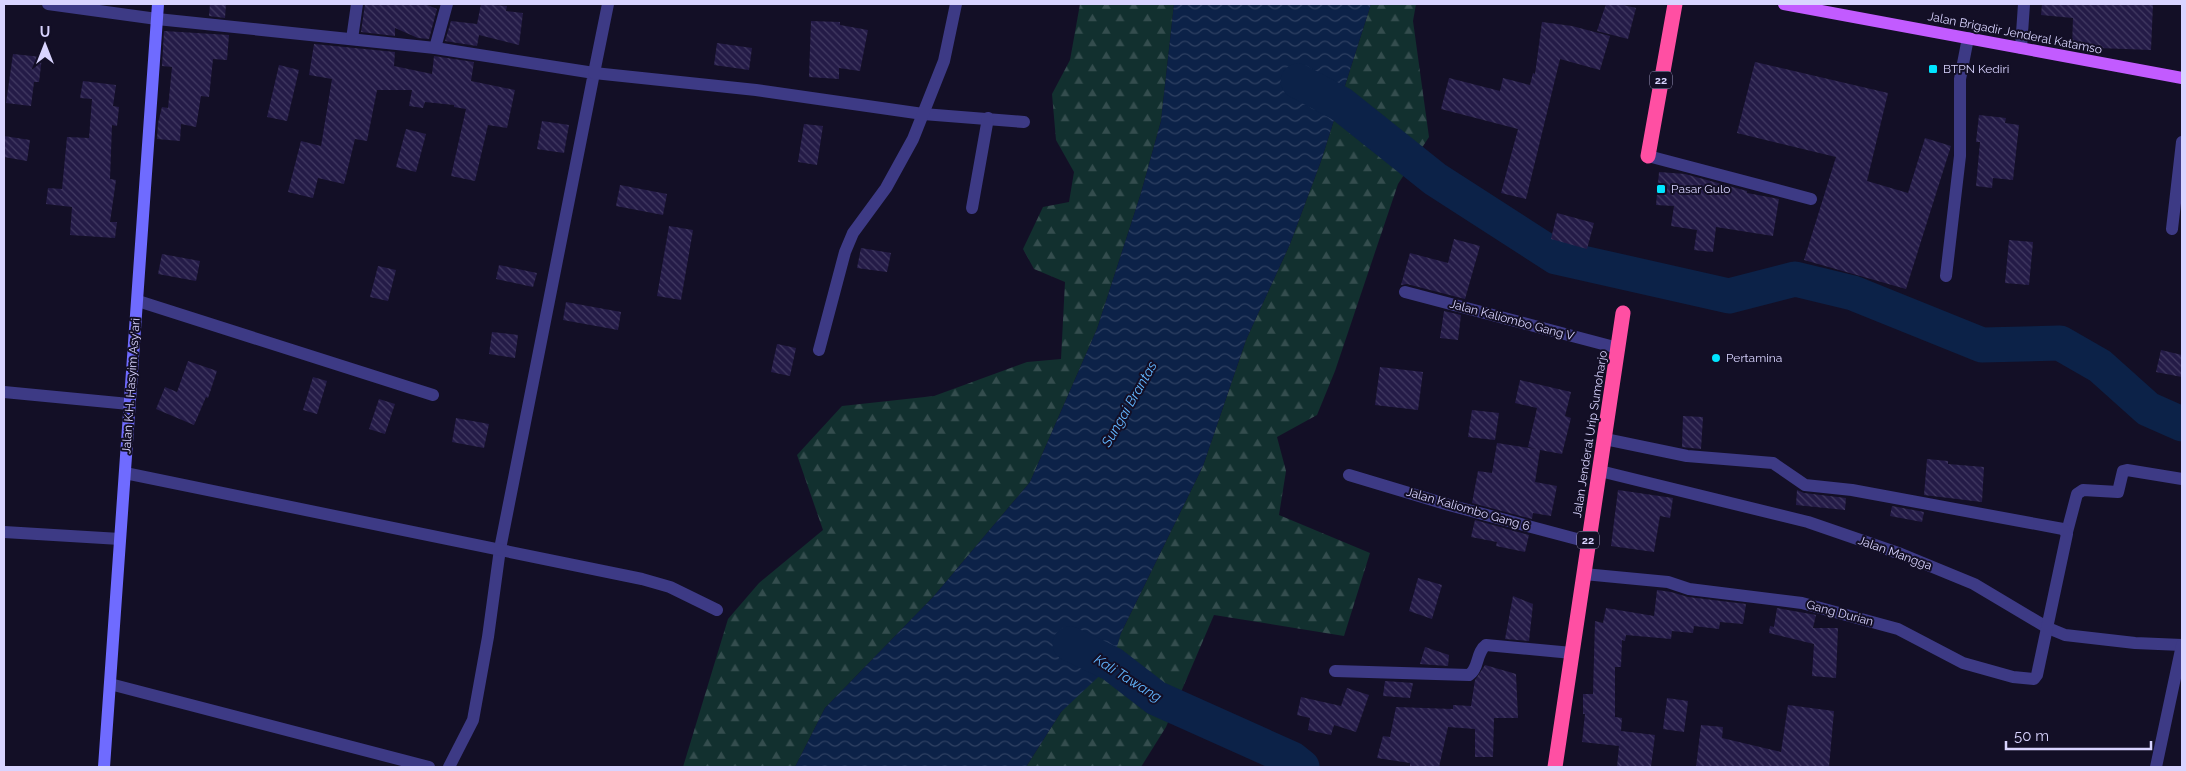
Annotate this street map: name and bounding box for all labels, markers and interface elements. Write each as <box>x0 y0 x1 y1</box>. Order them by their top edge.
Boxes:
street label: Jalan Brigadir Jenderal Katamso <box>1927 9 2103 57</box>
north arrow <box>20 20 70 70</box>
text: U <box>40 24 50 40</box>
place label: BTPN Kediri <box>1943 62 2009 76</box>
marker: BTPN Kediri <box>1927 63 1939 75</box>
road number: 22 <box>1650 72 1672 88</box>
place label: Pasar Gulo <box>1671 182 1730 196</box>
marker: Pasar Gulo <box>1655 183 1667 195</box>
street label: Jalan Kaliombo Gang V <box>1448 297 1576 343</box>
street label: Jalan K.H. Hasyim Asy'ari <box>119 318 143 454</box>
street label: Jalan Jenderal Urip Sumoharjo <box>1570 349 1610 519</box>
place label: Pertamina <box>1726 351 1782 365</box>
marker: Pertamina <box>1710 352 1722 364</box>
water label: Sungai Brantas <box>1098 358 1160 450</box>
street label: Jalan Kaliombo Gang 6 <box>1405 485 1531 533</box>
road number: 22 <box>1577 532 1599 548</box>
street label: Jalan Mangga <box>1856 533 1934 573</box>
street label: Gang Durian <box>1805 597 1875 629</box>
water label: Kali Tawang <box>1091 651 1165 705</box>
scale bar <box>2006 718 2151 750</box>
text: 50 m <box>2014 727 2049 745</box>

